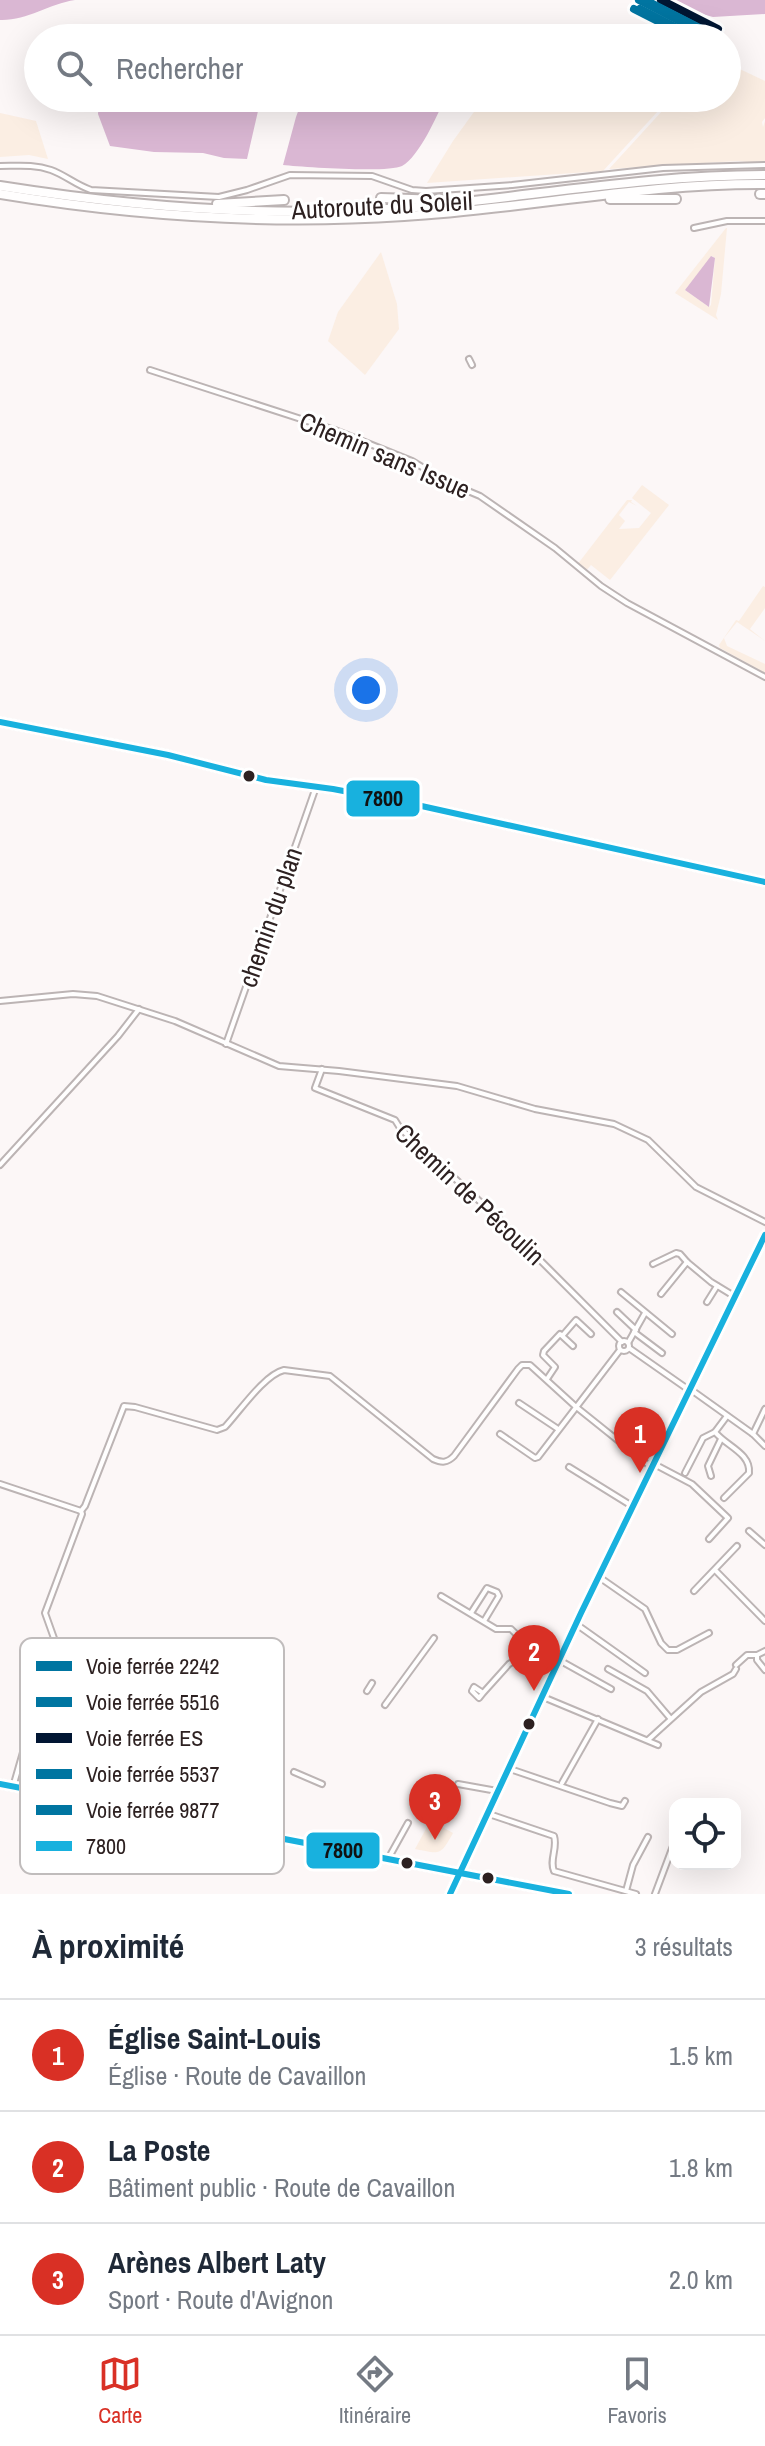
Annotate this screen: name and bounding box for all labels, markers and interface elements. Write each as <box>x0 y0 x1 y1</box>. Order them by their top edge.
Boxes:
search box <box>24 24 741 112</box>
icon: search <box>52 46 96 90</box>
text: Rechercher <box>116 48 243 88</box>
street label: Autoroute du Soleil <box>290 183 473 227</box>
street label: Chemin sans Issue <box>294 403 476 507</box>
your location <box>346 670 386 710</box>
unlabelled marker <box>241 768 257 784</box>
line badge: 7800 <box>345 779 421 818</box>
text: 7800 <box>363 783 403 813</box>
street label: chemin du plan <box>230 842 310 992</box>
street label: Chemin de Pécoulin <box>387 1115 553 1273</box>
pin: 1 <box>614 1407 666 1473</box>
pin: 2 <box>508 1625 560 1691</box>
legend <box>20 1638 284 1874</box>
text: Voie ferrée 2242 <box>86 1651 219 1681</box>
text: Voie ferrée 5516 <box>86 1687 219 1717</box>
unlabelled marker <box>521 1716 537 1732</box>
text: Voie ferrée ES <box>86 1723 203 1753</box>
text: Voie ferrée 5537 <box>86 1759 219 1789</box>
pin: 3 <box>409 1774 461 1840</box>
text: Voie ferrée 9877 <box>86 1795 219 1825</box>
map controls <box>669 1798 741 1870</box>
button: locate <box>669 1798 741 1870</box>
text: 7800 <box>86 1831 126 1861</box>
line badge: 7800 <box>305 1831 381 1870</box>
text: 7800 <box>323 1835 363 1865</box>
unlabelled marker <box>399 1855 415 1871</box>
unlabelled marker <box>480 1870 496 1886</box>
text: À proximité <box>32 1923 184 1969</box>
text: 3 résultats <box>635 1929 733 1964</box>
text: Église Saint-Louis <box>108 2018 321 2058</box>
text: 1 <box>52 2038 64 2073</box>
text: 1.5 km <box>669 2038 733 2073</box>
text: Église · Route de Cavaillon <box>108 2058 366 2093</box>
text: La Poste <box>108 2130 211 2170</box>
text: 2 <box>52 2150 64 2185</box>
text: 1.8 km <box>669 2150 733 2185</box>
text: Bâtiment public · Route de Cavaillon <box>108 2170 455 2205</box>
text: Arènes Albert Laty <box>108 2242 326 2282</box>
text: 3 <box>52 2262 64 2297</box>
text: 2.0 km <box>669 2262 733 2297</box>
text: Sport · Route d'Avignon <box>108 2282 333 2317</box>
tab: Carte <box>98 2352 142 2430</box>
tab: Itinéraire <box>339 2352 411 2430</box>
tab: Favoris <box>607 2352 667 2430</box>

